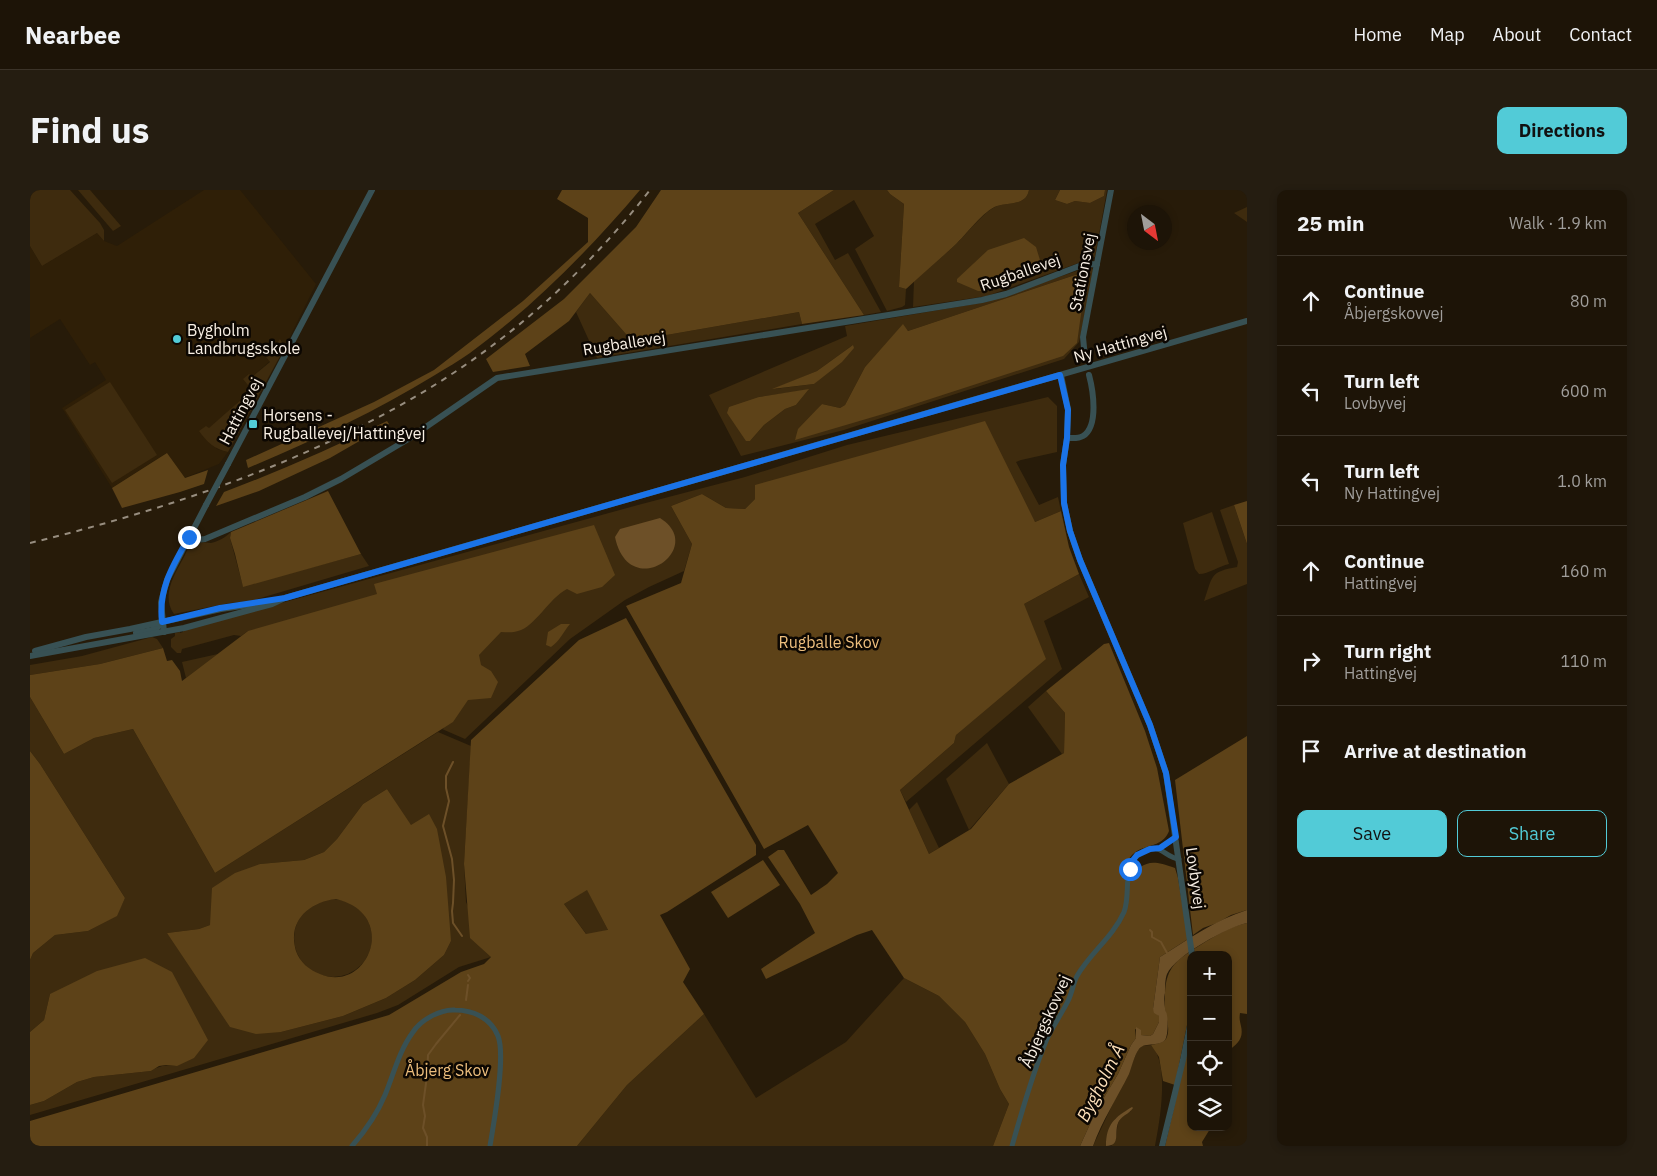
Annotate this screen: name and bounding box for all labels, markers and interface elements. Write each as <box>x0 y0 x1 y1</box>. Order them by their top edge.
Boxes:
text: Nearbee <box>25 19 121 51</box>
text: Home <box>1354 23 1402 46</box>
text: Map <box>1430 23 1465 46</box>
text: About <box>1493 23 1541 46</box>
text: Contact <box>1569 23 1632 46</box>
text: Find us <box>30 107 149 153</box>
button: Directions <box>1497 107 1627 154</box>
north arrow <box>1127 205 1172 250</box>
text: 25 min <box>1297 209 1364 237</box>
text: Walk · 1.9 km <box>1509 213 1607 233</box>
street label: Stationsvej <box>1065 231 1099 313</box>
street label: Rugballevej <box>977 249 1063 295</box>
text: Continue <box>1344 279 1424 303</box>
icon: ahead <box>1297 287 1325 315</box>
text: 80 m <box>1570 291 1607 311</box>
text: Åbjergskovvej <box>1344 303 1443 323</box>
place label: Bygholm Landbrugsskole <box>187 320 301 358</box>
street label: Ny Hattingvej <box>1071 321 1169 367</box>
street label: Rugballevej <box>581 327 667 359</box>
marker: Bygholm Landbrugsskole <box>171 333 183 345</box>
text: Turn left <box>1344 369 1420 393</box>
street label: Hattingvej <box>214 374 266 448</box>
icon: left <box>1297 377 1325 405</box>
text: 600 m <box>1560 381 1607 401</box>
text: Lovbyvej <box>1344 393 1406 413</box>
place label: Horsens - Rugballevej/Hattingvej <box>263 405 426 443</box>
marker: Horsens - Rugballevej/Hattingvej <box>247 418 259 430</box>
text: Turn left <box>1344 459 1420 483</box>
icon: left <box>1297 467 1325 495</box>
text: 1.0 km <box>1557 471 1607 491</box>
text: Ny Hattingvej <box>1344 483 1440 503</box>
route end <box>178 526 201 549</box>
text: Continue <box>1344 549 1424 573</box>
icon: ahead <box>1297 557 1325 585</box>
text: 160 m <box>1560 561 1607 581</box>
text: Hattingvej <box>1344 573 1417 593</box>
park label: Rugballe Skov <box>779 632 880 652</box>
text: Turn right <box>1344 639 1431 663</box>
icon: right <box>1297 647 1325 675</box>
text: 110 m <box>1560 651 1607 671</box>
text: Hattingvej <box>1344 663 1417 683</box>
icon: arrive <box>1297 737 1325 765</box>
text: Arrive at destination <box>1344 739 1527 763</box>
button: Save <box>1297 810 1447 857</box>
button: Share <box>1457 810 1607 857</box>
street label: Lovbyvej <box>1182 846 1210 910</box>
route start <box>1119 858 1142 881</box>
map controls <box>1187 951 1232 1131</box>
button: + <box>1187 951 1232 996</box>
street label: Åbjergskovvej <box>1015 971 1074 1071</box>
button: − <box>1187 996 1232 1041</box>
water label: Bygholm Å <box>1070 1040 1130 1125</box>
button: locate <box>1187 1041 1232 1086</box>
park label: Åbjerg Skov <box>405 1059 489 1080</box>
button: layers <box>1187 1086 1232 1131</box>

